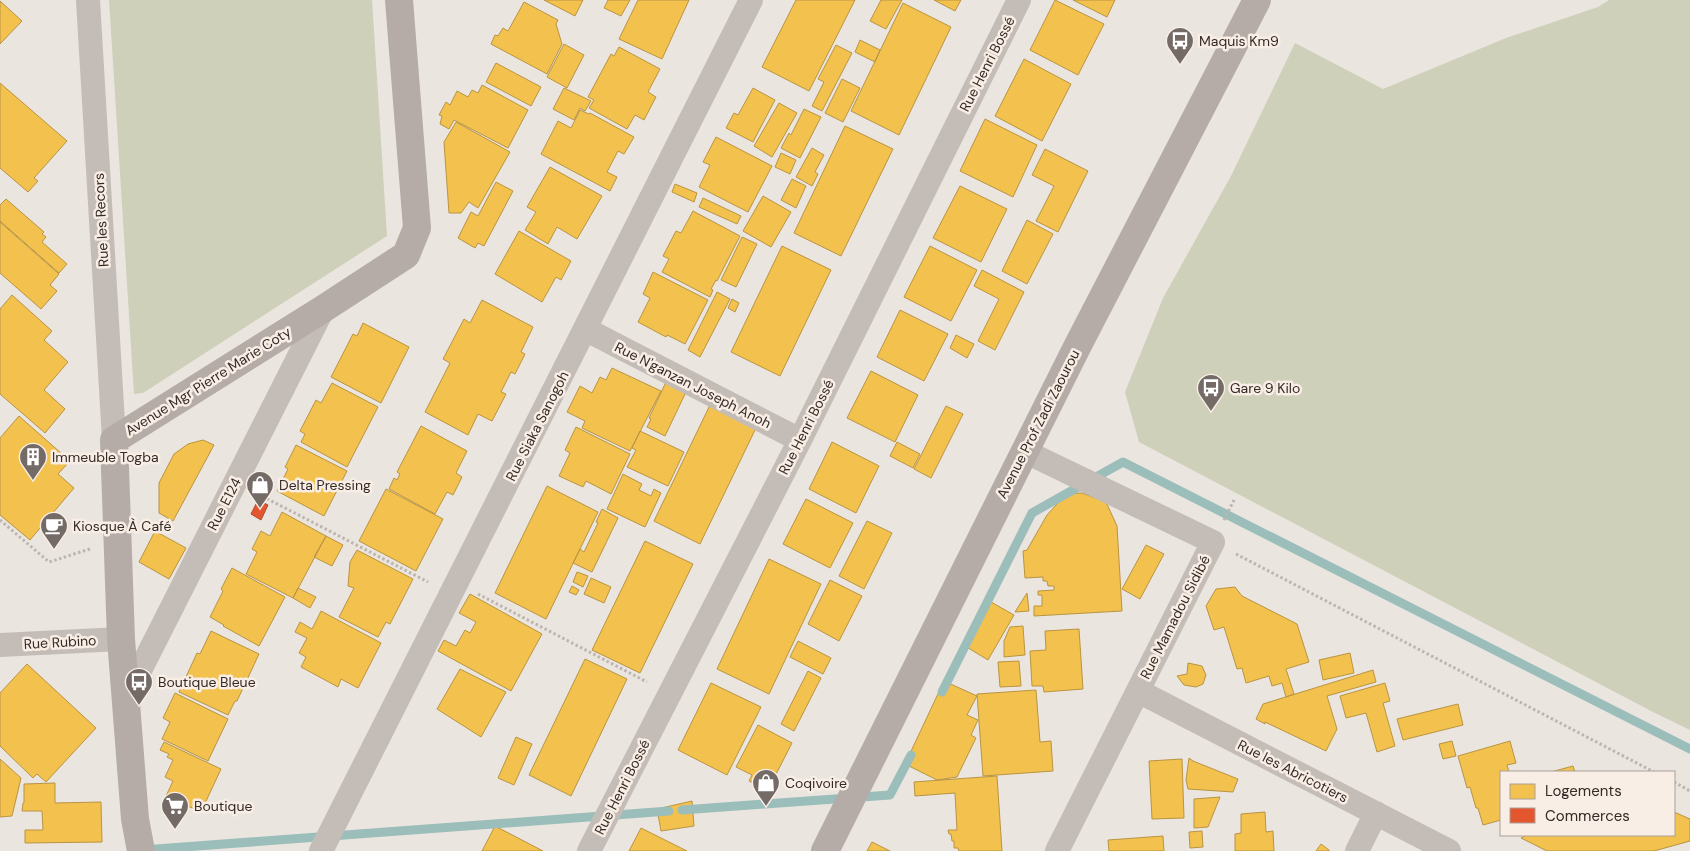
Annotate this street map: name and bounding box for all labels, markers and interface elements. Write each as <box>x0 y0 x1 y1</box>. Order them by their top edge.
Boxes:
street label: Rue Henri Bossé <box>955 13 1019 115</box>
bus stop icon: Maquis Km9 <box>1165 26 1195 65</box>
place label: Maquis Km9 <box>1199 32 1279 50</box>
street label: Rue les Recors <box>90 172 112 268</box>
street label: Avenue Mgr Pierre Marie Coty <box>122 322 294 439</box>
street label: Rue N'ganzan Joseph Anoh <box>612 338 774 432</box>
street label: Avenue Prof Zadi Zaourou <box>993 346 1083 502</box>
street label: Rue Siaka Sanogoh <box>501 368 573 484</box>
bus stop icon: Gare 9 Kilo <box>1196 373 1226 412</box>
street label: Rue Henri Bossé <box>774 376 838 478</box>
place label: Gare 9 Kilo <box>1230 379 1300 397</box>
building icon: Immeuble Togba <box>18 442 48 481</box>
place label: Immeuble Togba <box>52 448 159 466</box>
shop icon: Delta Pressing <box>245 470 275 509</box>
street label: Rue E124 <box>203 474 245 533</box>
place label: Delta Pressing <box>279 476 371 494</box>
cafe icon: Kiosque À Café <box>39 511 69 550</box>
place label: Kiosque À Café <box>73 517 171 535</box>
street label: Rue Mamadou Sidibé <box>1136 552 1214 682</box>
street label: Rue Rubino <box>23 631 97 653</box>
bus stop icon: Boutique Bleue <box>124 667 154 706</box>
place label: Boutique Bleue <box>158 673 256 691</box>
street label: Rue les Abricotiers <box>1235 735 1351 807</box>
street label: Rue Henri Bossé <box>590 736 654 838</box>
shop icon: Coqivoire <box>751 768 781 807</box>
legend <box>1500 771 1675 836</box>
place label: Coqivoire <box>785 774 847 792</box>
text: Logements <box>1545 781 1622 801</box>
supermarket icon: Boutique <box>160 791 190 830</box>
place label: Boutique <box>194 797 252 815</box>
text: Commerces <box>1545 806 1630 826</box>

